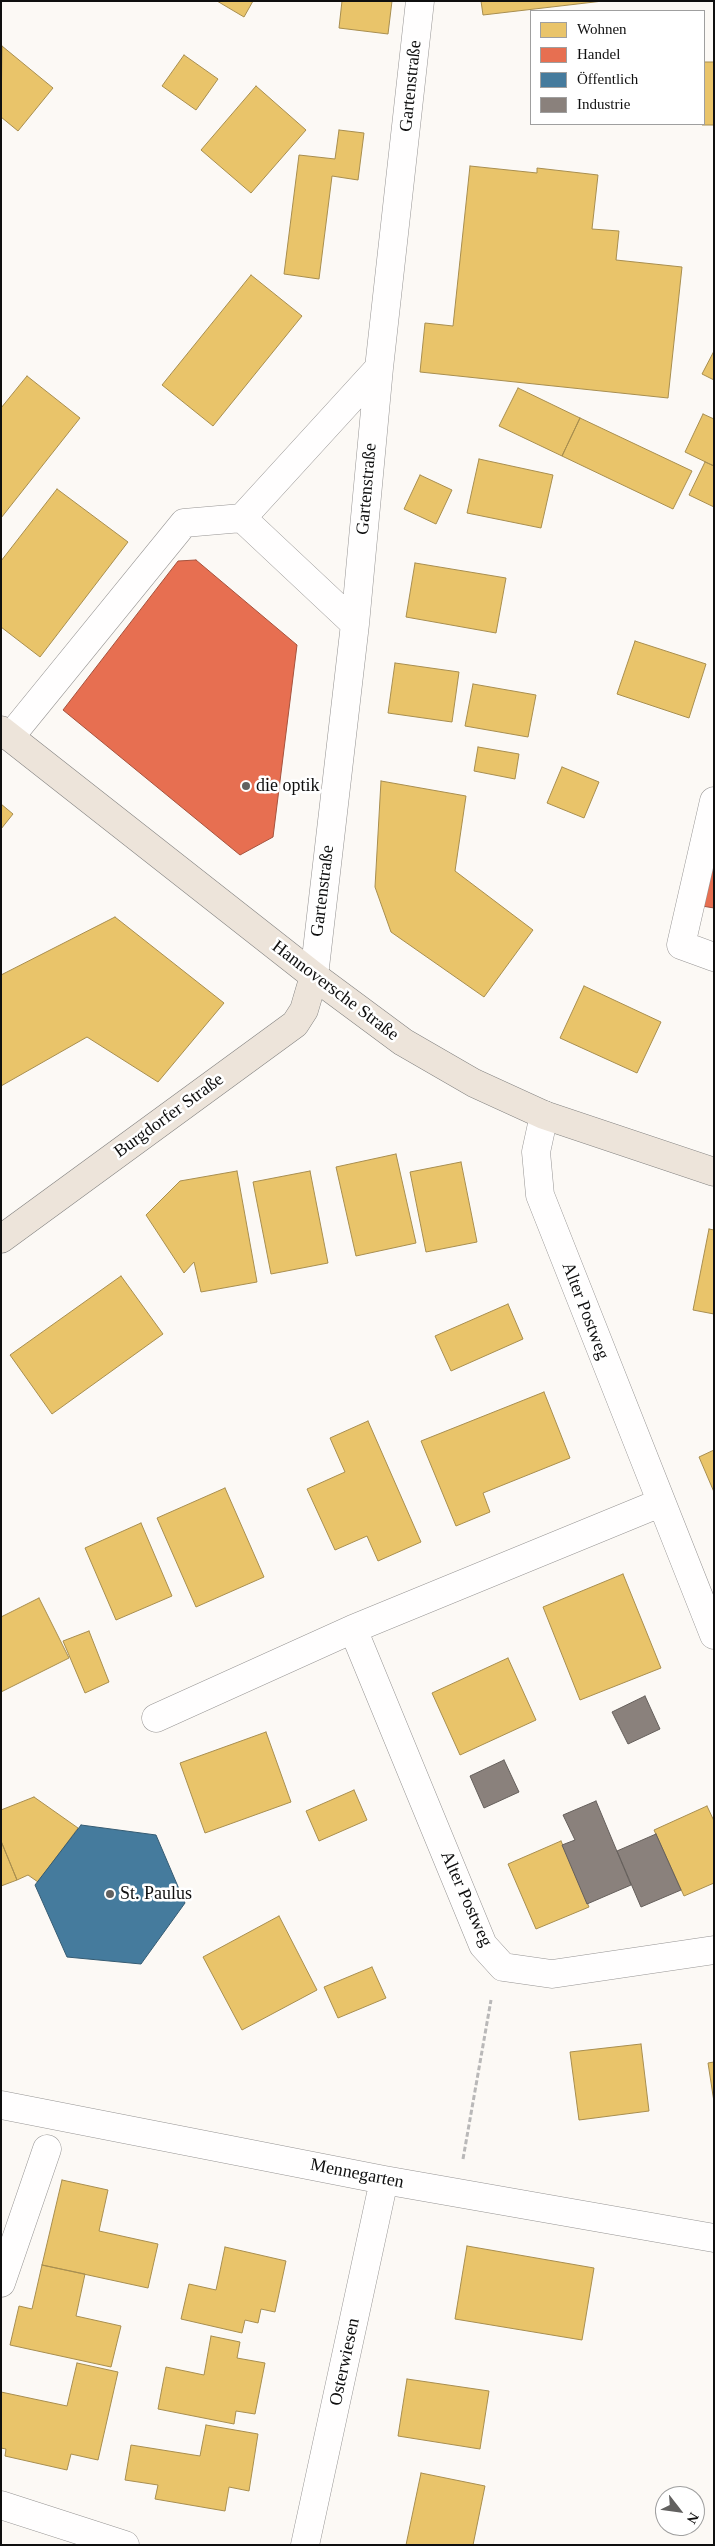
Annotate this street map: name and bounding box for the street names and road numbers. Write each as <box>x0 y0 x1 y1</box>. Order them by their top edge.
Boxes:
street label: Gartenstraße <box>395 39 427 133</box>
street label: Gartenstraße <box>352 442 382 536</box>
street label: Gartenstraße <box>307 844 339 938</box>
street label: Hannoversche Straße <box>267 936 403 1046</box>
street label: Burgdorfer Straße <box>110 1069 228 1163</box>
street label: Alter Postweg <box>557 1259 613 1363</box>
street label: Alter Postweg <box>435 1848 497 1950</box>
street label: Mennegarten <box>308 2154 406 2194</box>
street label: Osterwiesen <box>325 2316 365 2408</box>

